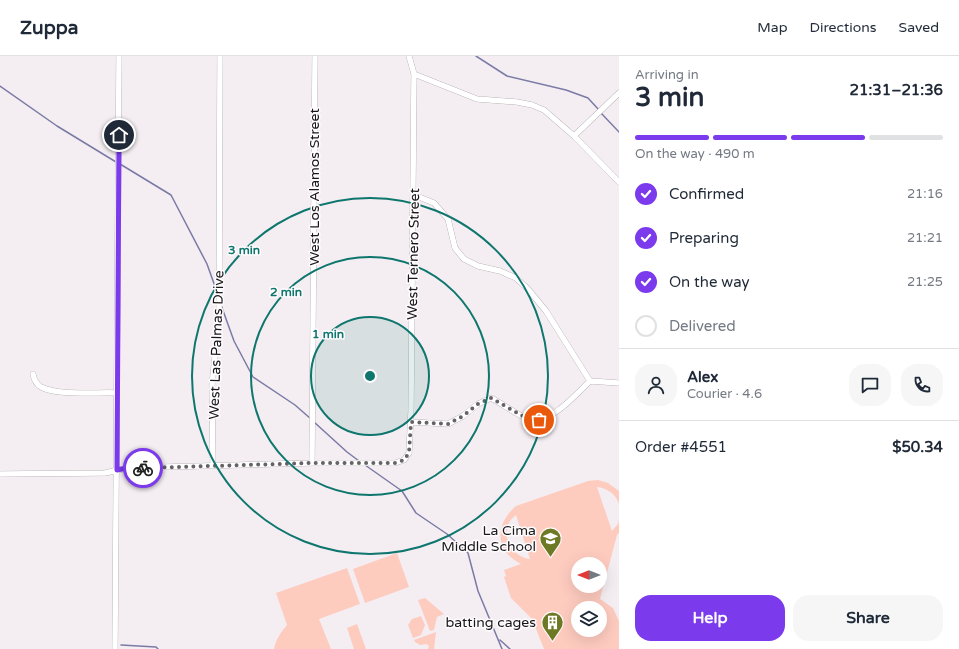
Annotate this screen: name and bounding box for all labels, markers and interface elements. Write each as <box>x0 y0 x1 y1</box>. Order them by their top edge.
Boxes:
text: Zuppa <box>20 17 78 39</box>
text: Map <box>757 19 788 36</box>
text: Directions <box>810 19 877 36</box>
text: Saved <box>899 19 939 36</box>
text: Arriving in <box>635 67 699 83</box>
text: 21:31–21:36 <box>850 81 943 99</box>
text: 3 min <box>635 82 704 113</box>
street label: West Los Alamos Street <box>306 108 323 266</box>
pin <box>102 118 136 152</box>
icon: home <box>108 124 130 146</box>
text: On the way · 490 m <box>635 146 755 162</box>
icon: check <box>635 183 657 205</box>
text: Confirmed <box>669 185 744 203</box>
text: 21:16 <box>907 186 943 202</box>
street label: West Ternero Street <box>404 187 423 320</box>
icon: check <box>635 227 657 249</box>
text: Preparing <box>669 229 739 247</box>
text: 21:21 <box>907 230 943 246</box>
text: 3 min <box>228 243 260 257</box>
street label: West Las Palmas Drive <box>205 270 228 420</box>
icon: check <box>635 271 657 293</box>
text: On the way <box>669 273 749 291</box>
text: 21:25 <box>907 274 943 290</box>
text: 2 min <box>270 285 302 299</box>
text: Delivered <box>669 317 736 335</box>
text: 1 min <box>312 327 344 341</box>
button: person <box>635 364 677 406</box>
button: chat <box>849 364 891 406</box>
button: phone <box>901 364 943 406</box>
text: Alex <box>687 368 718 386</box>
centre of rings <box>363 369 377 383</box>
text: Courier · 4.6 <box>687 386 762 402</box>
pin <box>522 403 556 437</box>
icon: bag <box>528 409 550 431</box>
text: Order #4551 <box>635 438 727 456</box>
text: $50.34 <box>892 438 943 456</box>
courier <box>123 448 163 488</box>
icon: bike <box>132 457 154 479</box>
place label: La Cima Middle School <box>441 522 536 555</box>
school or university icon: La Cima Middle School <box>538 525 564 558</box>
north arrow <box>571 557 607 593</box>
map controls <box>571 557 607 637</box>
button: Help <box>635 595 785 641</box>
button: Share <box>793 595 943 641</box>
button: layers <box>571 601 607 637</box>
building icon: batting cages <box>539 609 565 642</box>
place label: batting cages <box>445 614 536 631</box>

